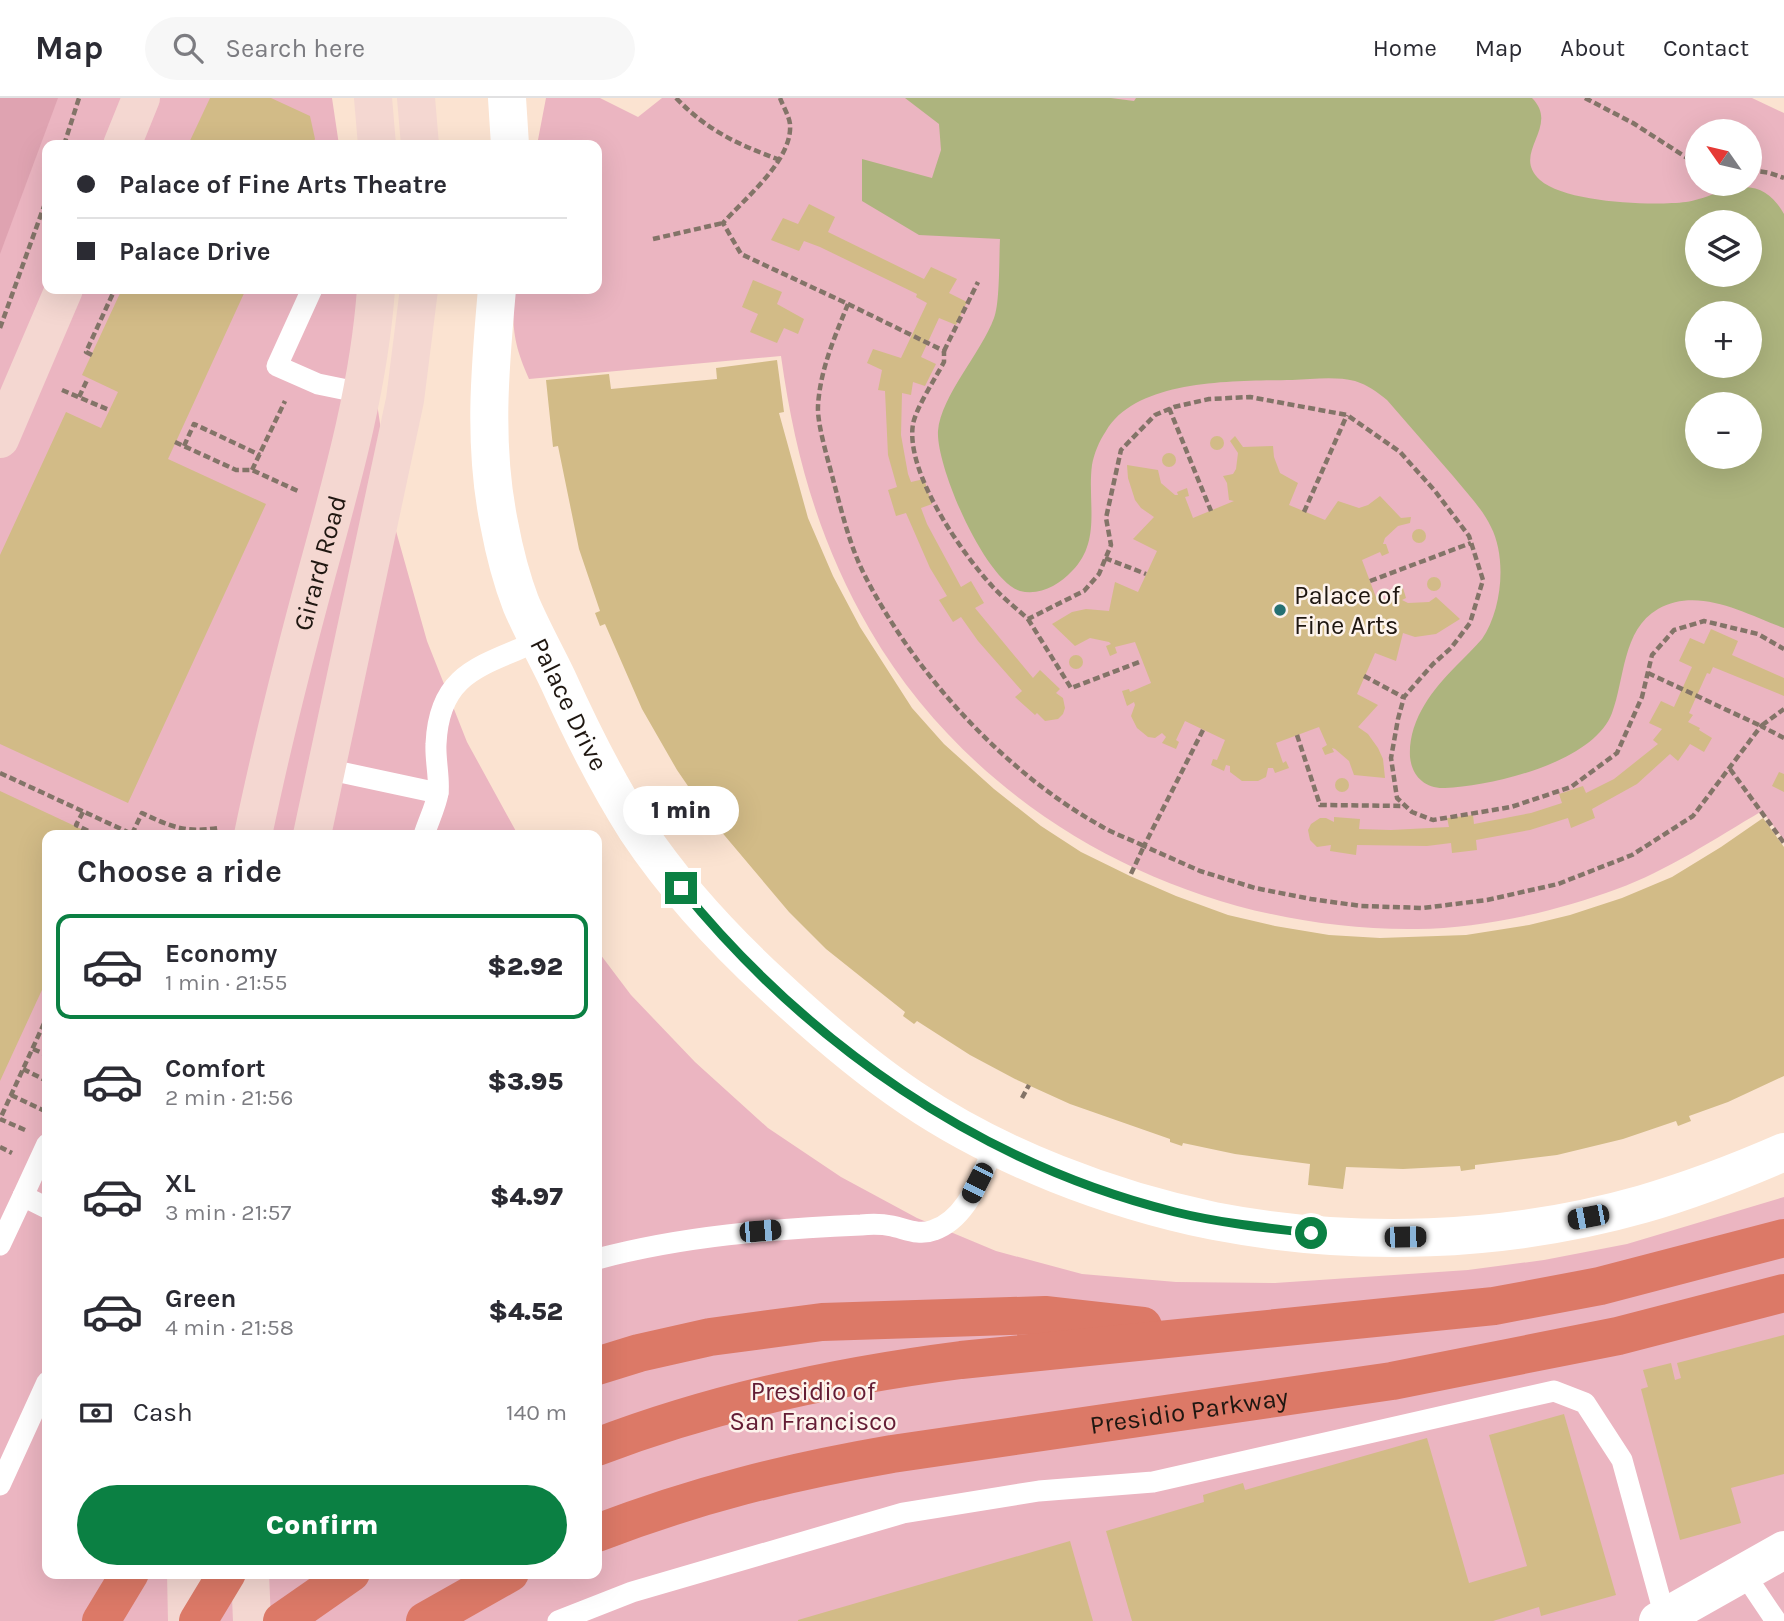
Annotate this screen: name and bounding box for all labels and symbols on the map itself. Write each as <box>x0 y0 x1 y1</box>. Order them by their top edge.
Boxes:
north arrow <box>1685 119 1762 196</box>
street label: Girard Road <box>287 492 353 634</box>
place label: Palace of Fine Arts <box>1294 580 1401 641</box>
marker: Palace of Fine Arts <box>1272 602 1288 618</box>
street label: Palace Drive <box>524 632 615 776</box>
callout: 1 min <box>623 786 739 836</box>
route end <box>665 872 697 904</box>
car <box>959 1160 996 1206</box>
car <box>1566 1203 1611 1231</box>
route start <box>1295 1217 1327 1249</box>
car <box>739 1219 782 1243</box>
car <box>1384 1226 1427 1248</box>
park label: Presidio of San Francisco <box>729 1376 897 1437</box>
street label: Presidio Parkway <box>1088 1381 1290 1440</box>

